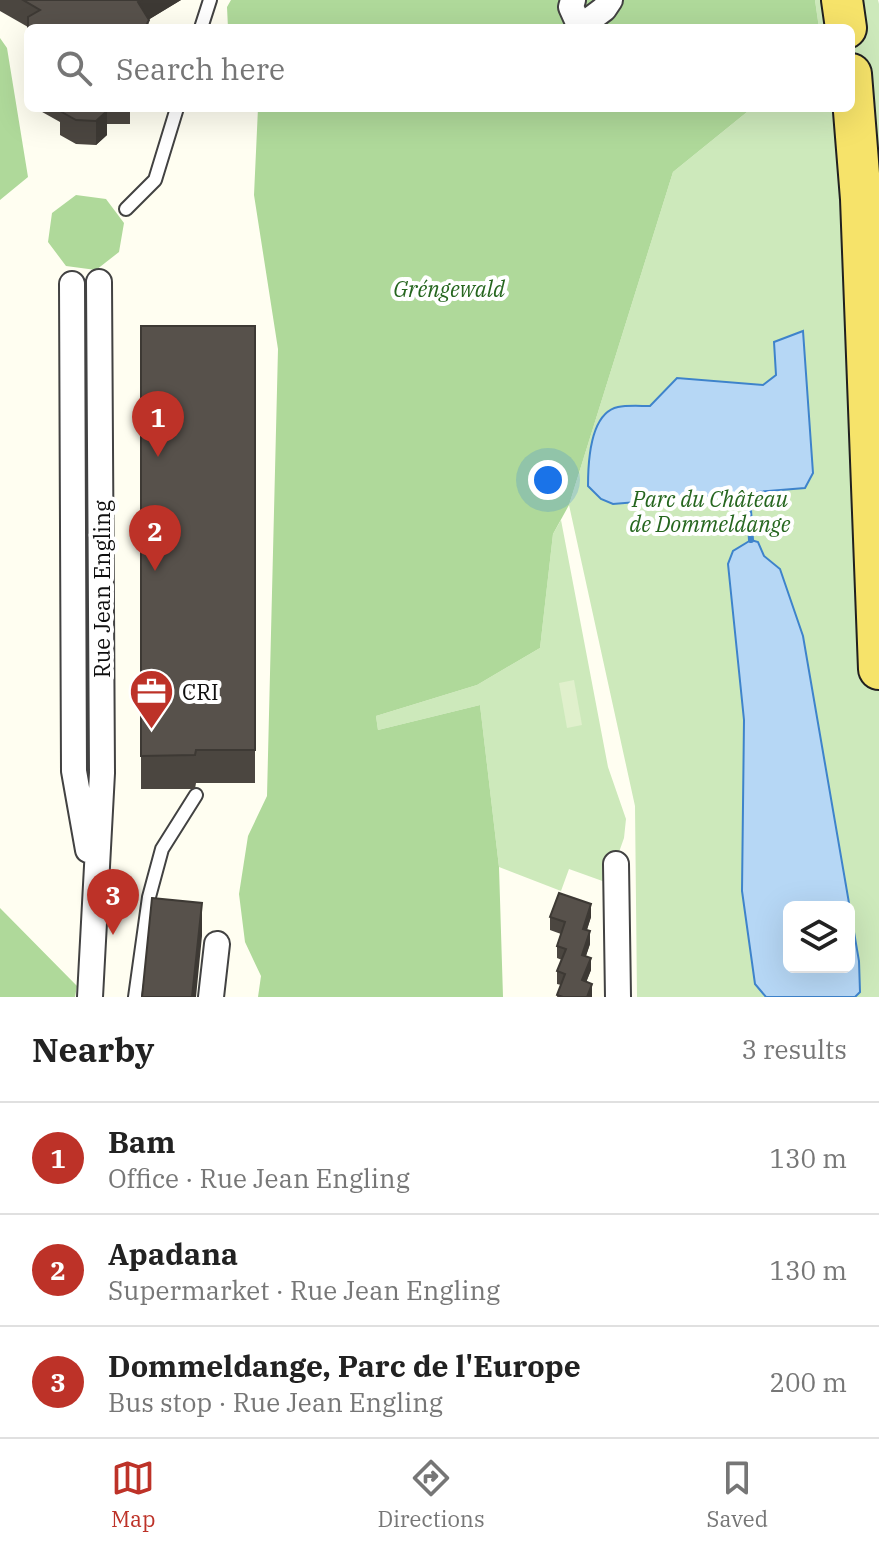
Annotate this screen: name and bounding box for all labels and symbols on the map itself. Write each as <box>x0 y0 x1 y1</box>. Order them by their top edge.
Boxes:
park label: Gréngewald <box>393 274 506 303</box>
pin: 1 <box>132 391 184 457</box>
your location <box>528 460 568 500</box>
park label: Parc du Château de Dommeldange <box>629 484 791 538</box>
street label: Rue Jean Engling <box>87 500 116 678</box>
pin: 2 <box>129 505 181 571</box>
office icon: CRI <box>127 667 175 730</box>
place label: CRI <box>182 677 219 706</box>
pin: 3 <box>87 869 139 935</box>

